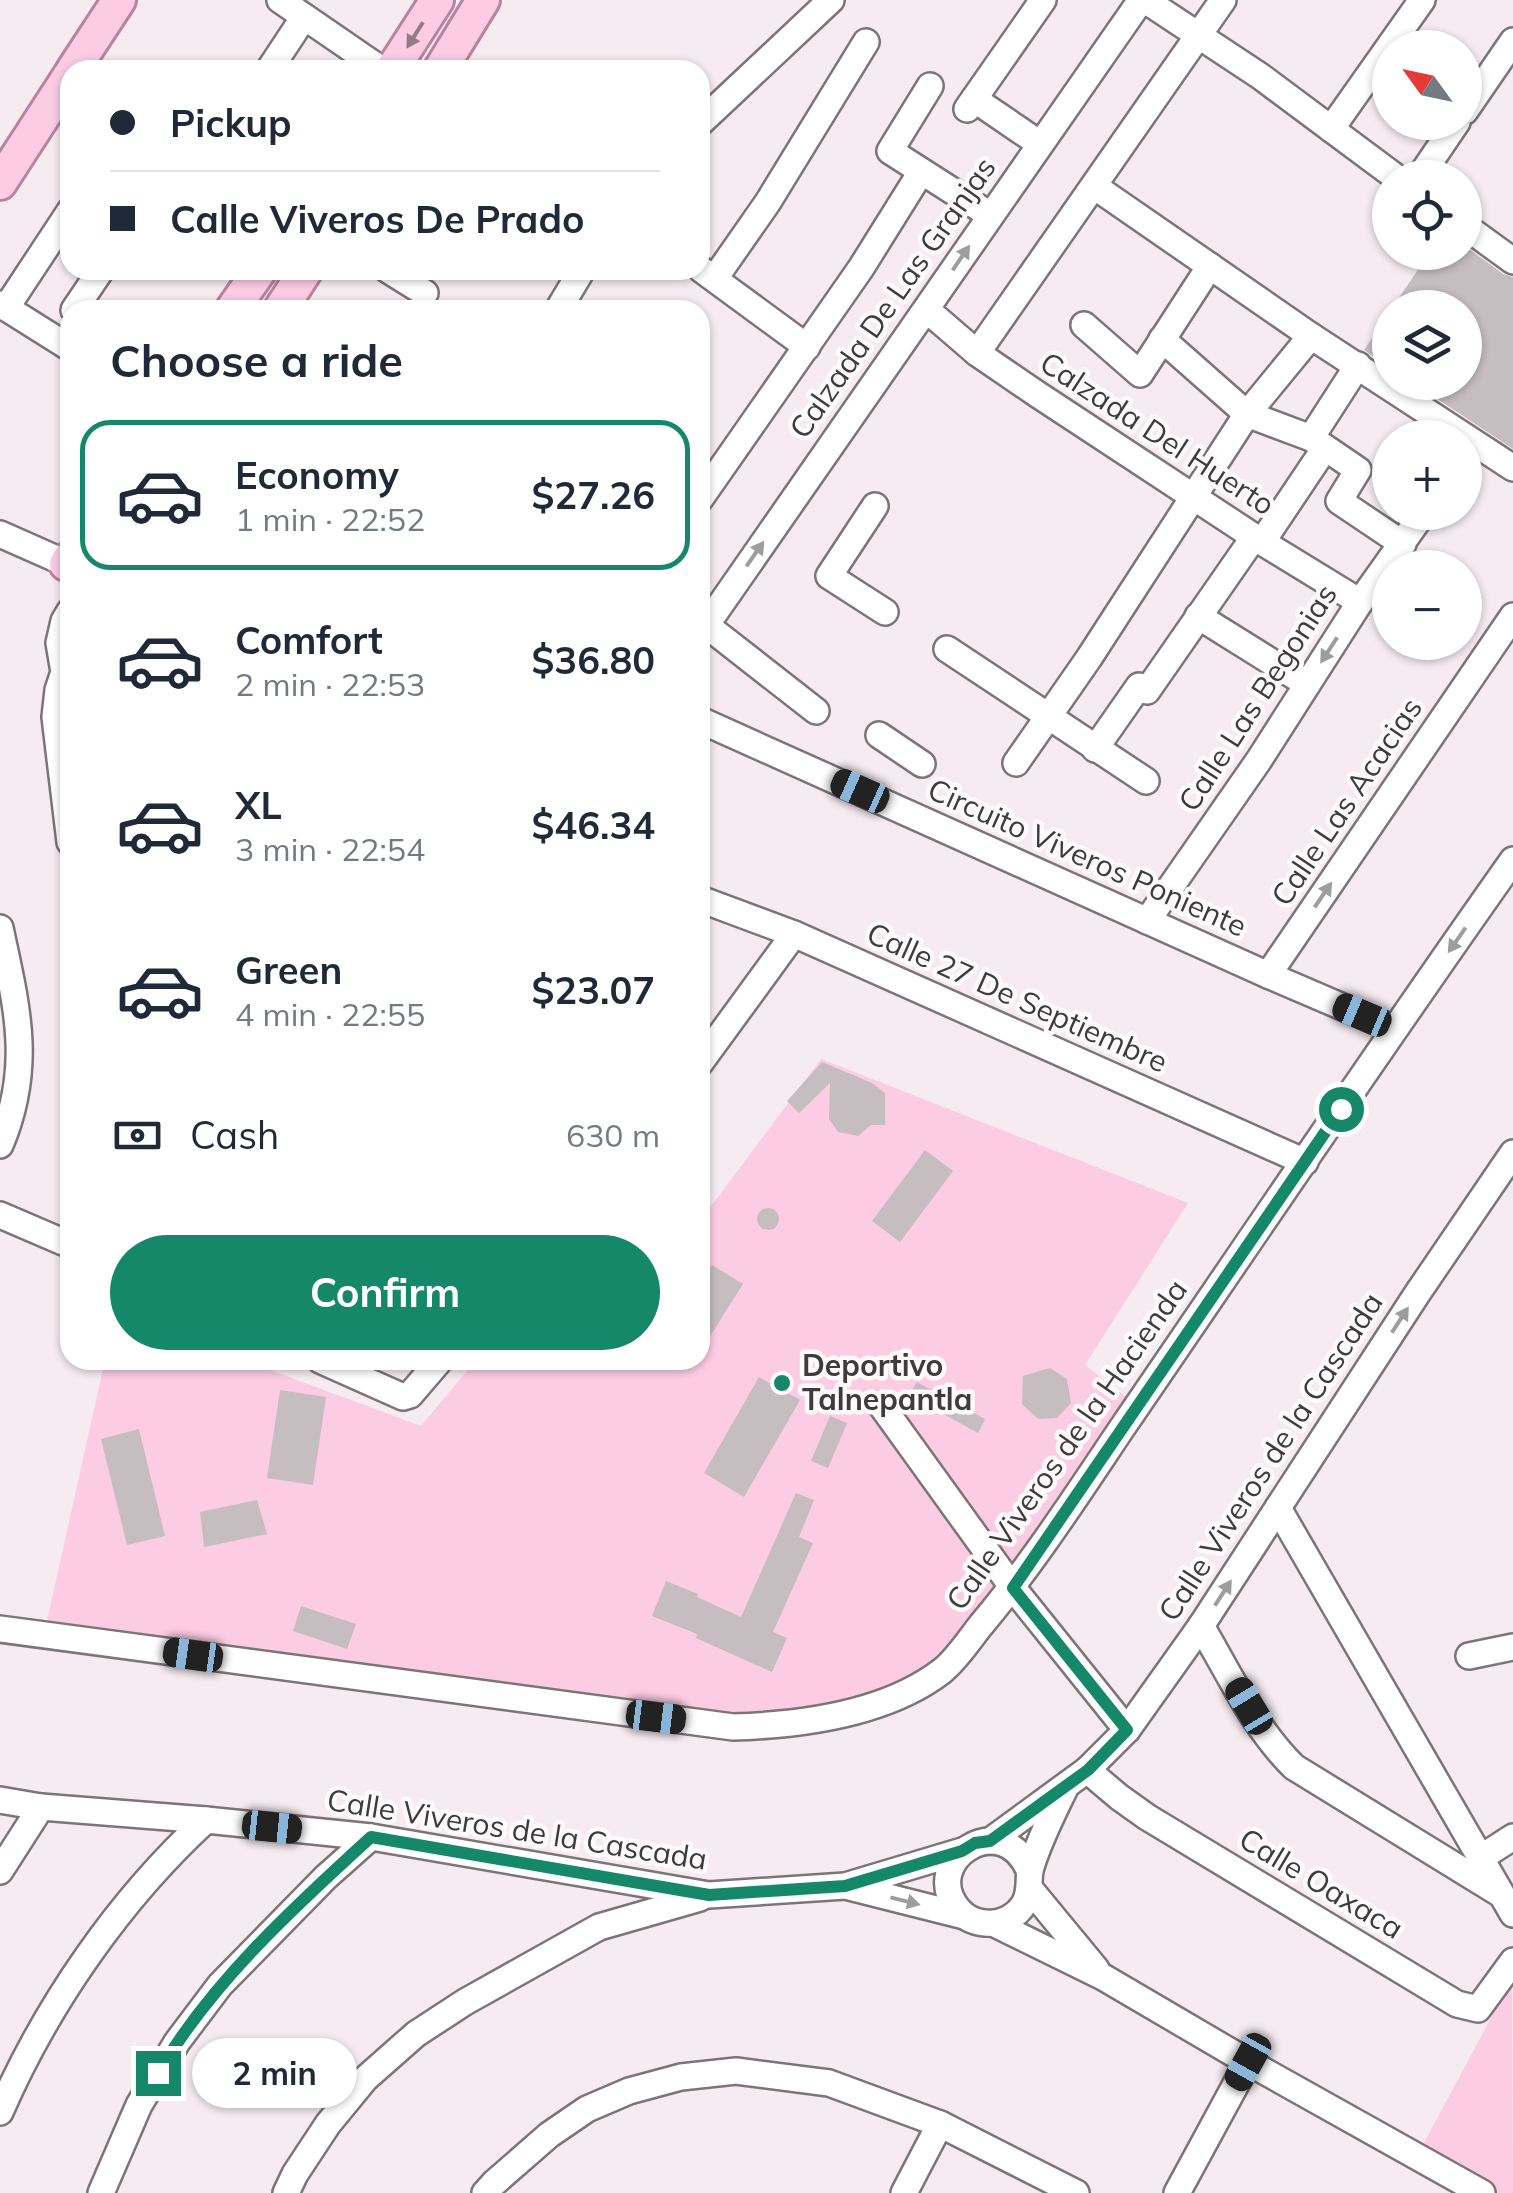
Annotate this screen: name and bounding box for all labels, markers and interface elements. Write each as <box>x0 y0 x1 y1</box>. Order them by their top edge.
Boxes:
one-way arrow <box>406 21 424 49</box>
north arrow <box>1372 30 1482 140</box>
map controls <box>1372 30 1482 660</box>
text: Pickup <box>170 99 292 147</box>
street label: Calzada De Las Granjas <box>781 150 1004 445</box>
button: locate <box>1372 160 1482 270</box>
text: Calle Viveros De Prado <box>170 195 584 243</box>
one-way arrow <box>951 245 970 272</box>
button: layers <box>1372 290 1482 400</box>
text: Choose a ride <box>110 332 403 388</box>
street label: Calzada Del Huerto <box>1033 343 1282 523</box>
button: + <box>1372 420 1482 530</box>
icon: car <box>115 450 205 540</box>
text: Economy <box>235 451 399 499</box>
text: $27.26 <box>532 471 655 519</box>
text: 1 min · 22:52 <box>235 499 425 539</box>
one-way arrow <box>745 540 764 567</box>
button: − <box>1372 550 1482 660</box>
street label: Calle Las Begonias <box>1170 577 1345 818</box>
icon: car <box>115 615 205 705</box>
text: Comfort <box>235 616 383 664</box>
text: $36.80 <box>532 636 655 684</box>
one-way arrow <box>1320 636 1338 664</box>
text: 2 min · 22:53 <box>235 664 425 704</box>
street label: Calle Las Acacias <box>1262 690 1430 913</box>
car <box>826 765 894 817</box>
street label: Circuito Viveros Poniente <box>922 770 1253 945</box>
icon: car <box>115 780 205 870</box>
text: XL <box>235 781 282 829</box>
text: $46.34 <box>532 801 655 849</box>
text: 3 min · 22:54 <box>235 829 425 869</box>
one-way arrow <box>1313 881 1331 908</box>
street label: Calle 27 De Septiembre <box>861 914 1174 1081</box>
one-way arrow <box>1448 926 1467 953</box>
icon: car <box>115 945 205 1035</box>
text: Green <box>235 946 342 994</box>
text: $23.07 <box>532 966 655 1014</box>
car <box>1329 989 1395 1041</box>
text: 4 min · 22:55 <box>235 994 425 1034</box>
route start <box>1319 1087 1364 1132</box>
icon: cash <box>110 1108 165 1163</box>
text: Cash <box>190 1111 279 1159</box>
text: 630 m <box>566 1115 660 1155</box>
button: Confirm <box>110 1235 660 1350</box>
street label: Calle Viveros de la Hacienda <box>937 1272 1195 1617</box>
street label: Calle Viveros de la Cascada <box>1150 1285 1391 1628</box>
one-way arrow <box>1391 1307 1409 1334</box>
place label: Deportivo Talnepantla <box>802 1346 972 1418</box>
marker: Deportivo Talnepantla <box>771 1372 793 1394</box>
one-way arrow <box>1213 1579 1231 1607</box>
car <box>161 1636 225 1674</box>
car <box>1221 1673 1277 1739</box>
car <box>624 1698 688 1736</box>
street label: Calle Viveros de la Cascada <box>325 1780 710 1878</box>
car <box>241 1809 303 1845</box>
street label: Calle Oaxaca <box>1233 1819 1410 1947</box>
one-way arrow <box>890 1894 921 1910</box>
car <box>1220 2028 1276 2096</box>
callout: 2 min <box>193 2038 358 2108</box>
route end <box>136 2051 181 2096</box>
text: 2 min <box>232 2053 317 2093</box>

